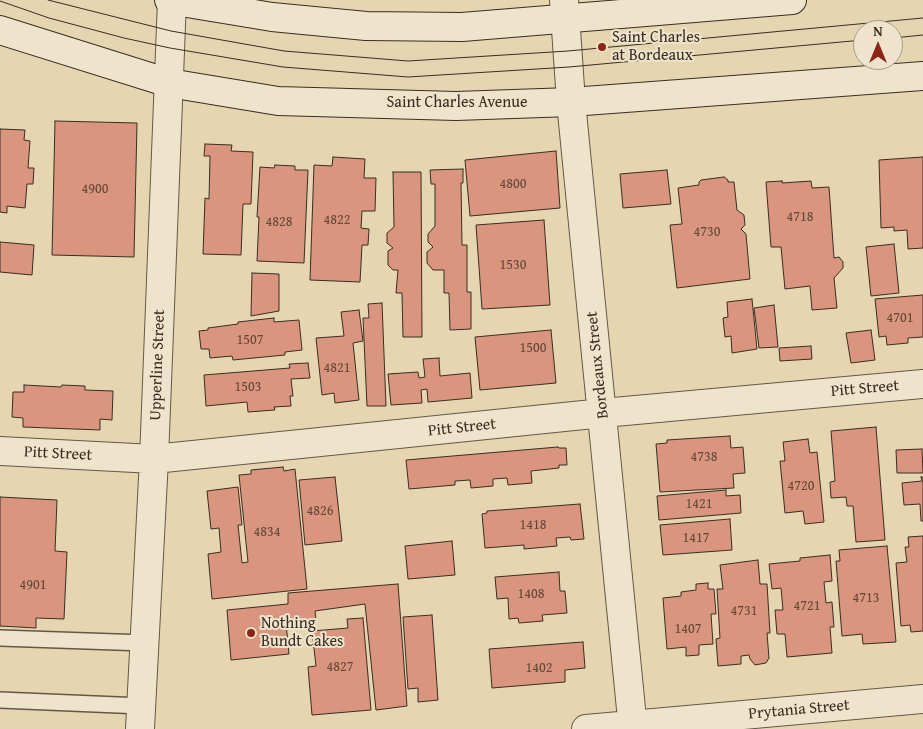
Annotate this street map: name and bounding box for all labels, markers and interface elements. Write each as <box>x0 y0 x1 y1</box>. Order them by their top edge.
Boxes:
north arrow <box>853 20 903 70</box>
text: N <box>873 21 883 41</box>
place label: Saint Charles at Bordeaux <box>612 28 700 66</box>
marker: Saint Charles at Bordeaux <box>596 41 608 53</box>
street label: Saint Charles Avenue <box>387 93 527 113</box>
house number: 4800 <box>500 176 526 192</box>
house number: 4900 <box>82 181 108 197</box>
house number: 4718 <box>787 209 813 225</box>
house number: 4822 <box>324 212 350 228</box>
house number: 4828 <box>266 214 292 230</box>
house number: 4730 <box>694 224 720 240</box>
house number: 1530 <box>500 257 526 273</box>
street label: Upperline Street <box>146 309 170 421</box>
street label: Bordeaux Street <box>583 310 613 420</box>
house number: 4701 <box>887 310 913 326</box>
house number: 1507 <box>237 332 263 348</box>
house number: 1500 <box>520 340 546 356</box>
house number: 4821 <box>324 360 350 376</box>
street label: Pitt Street <box>830 376 900 402</box>
house number: 1503 <box>235 379 261 395</box>
street label: Pitt Street <box>427 415 497 441</box>
street label: Pitt Street <box>23 443 93 465</box>
house number: 4738 <box>691 449 717 465</box>
house number: 4720 <box>788 478 814 494</box>
house number: 1421 <box>686 496 712 512</box>
house number: 4826 <box>307 503 333 519</box>
house number: 1418 <box>520 517 546 533</box>
house number: 4834 <box>254 524 280 540</box>
house number: 1417 <box>683 530 709 546</box>
house number: 4901 <box>20 577 46 593</box>
house number: 1408 <box>518 586 544 602</box>
house number: 4713 <box>853 590 879 606</box>
house number: 4721 <box>794 598 820 614</box>
house number: 4731 <box>731 603 757 619</box>
place label: Nothing Bundt Cakes <box>261 614 343 652</box>
house number: 1407 <box>675 621 701 637</box>
marker: Nothing Bundt Cakes <box>245 627 257 639</box>
house number: 4827 <box>327 659 353 675</box>
house number: 1402 <box>526 660 552 676</box>
street label: Prytania Street <box>748 696 850 724</box>

